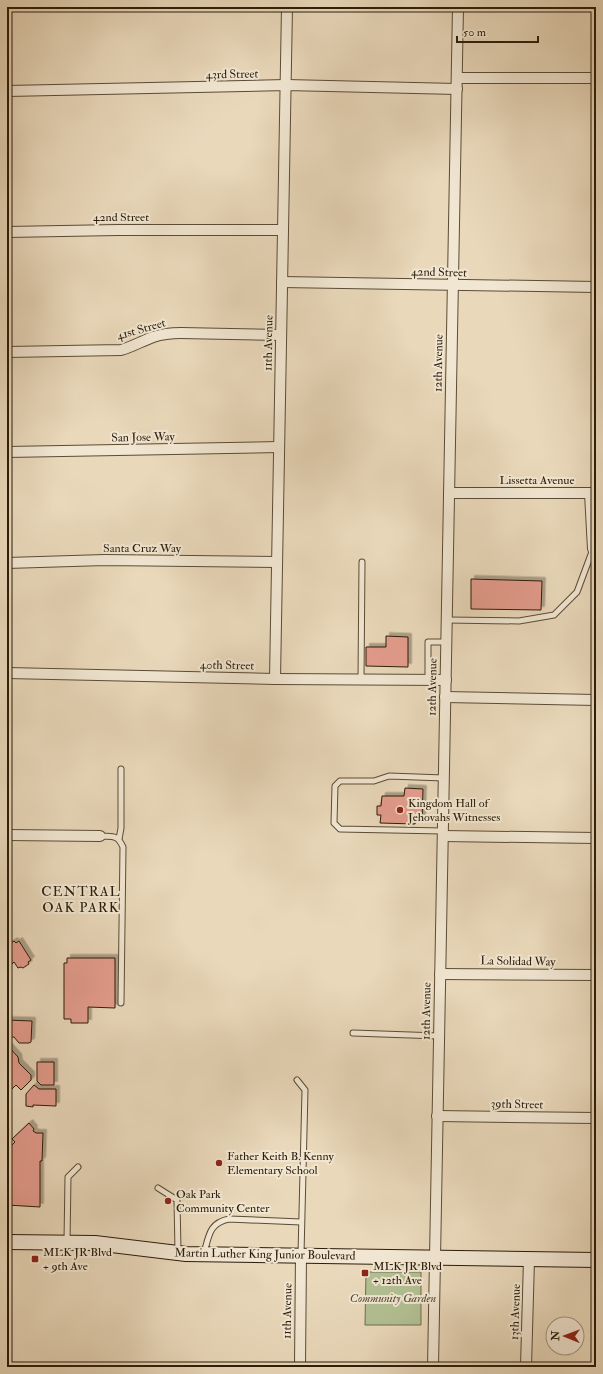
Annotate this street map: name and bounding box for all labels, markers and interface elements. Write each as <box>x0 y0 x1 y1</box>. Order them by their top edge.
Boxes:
scale bar <box>457 18 538 44</box>
text: 50 m <box>463 25 487 40</box>
street label: 43rd Street <box>205 67 259 82</box>
street label: 42nd Street <box>93 210 149 225</box>
street label: 42nd Street <box>411 265 467 280</box>
street label: 41st Street <box>115 315 167 344</box>
street label: 11th Avenue <box>261 315 276 371</box>
street label: 12th Avenue <box>430 334 447 392</box>
street label: San Jose Way <box>111 429 176 446</box>
street label: Lissetta Avenue <box>499 473 575 488</box>
street label: Santa Cruz Way <box>103 541 182 556</box>
street label: 40th Street <box>200 658 254 673</box>
street label: 12th Avenue <box>424 658 441 716</box>
place label: Kingdom Hall of Jehovahs Witnesses <box>407 796 500 825</box>
marker: Kingdom Hall of Jehovahs Witnesses <box>395 805 405 815</box>
district label: CENTRAL OAK PARK <box>41 883 121 916</box>
street label: La Solidad Way <box>480 953 556 970</box>
street label: 12th Avenue <box>418 982 435 1040</box>
street label: 39th Street <box>491 1097 543 1112</box>
place label: Father Keith B. Kenny Elementary School <box>227 1149 335 1178</box>
marker: Father Keith B. Kenny Elementary School <box>214 1158 224 1168</box>
place label: Oak Park Community Center <box>176 1187 270 1216</box>
marker: Oak Park Community Center <box>163 1196 173 1206</box>
place label: MLK JR Blvd + 9th Ave <box>43 1245 112 1274</box>
street label: Martin Luther King Junior Boulevard <box>174 1245 356 1264</box>
marker: MLK JR Blvd + 9th Ave <box>30 1254 40 1264</box>
place label: MLK JR Blvd + 12th Ave <box>373 1259 442 1288</box>
marker: MLK JR Blvd + 12th Ave <box>360 1268 370 1278</box>
street label: 11th Avenue <box>280 1283 295 1339</box>
street label: 13th Avenue <box>507 1284 524 1340</box>
park label: Community Garden <box>350 1291 436 1306</box>
north arrow <box>545 1316 585 1356</box>
text: N <box>549 1330 562 1342</box>

